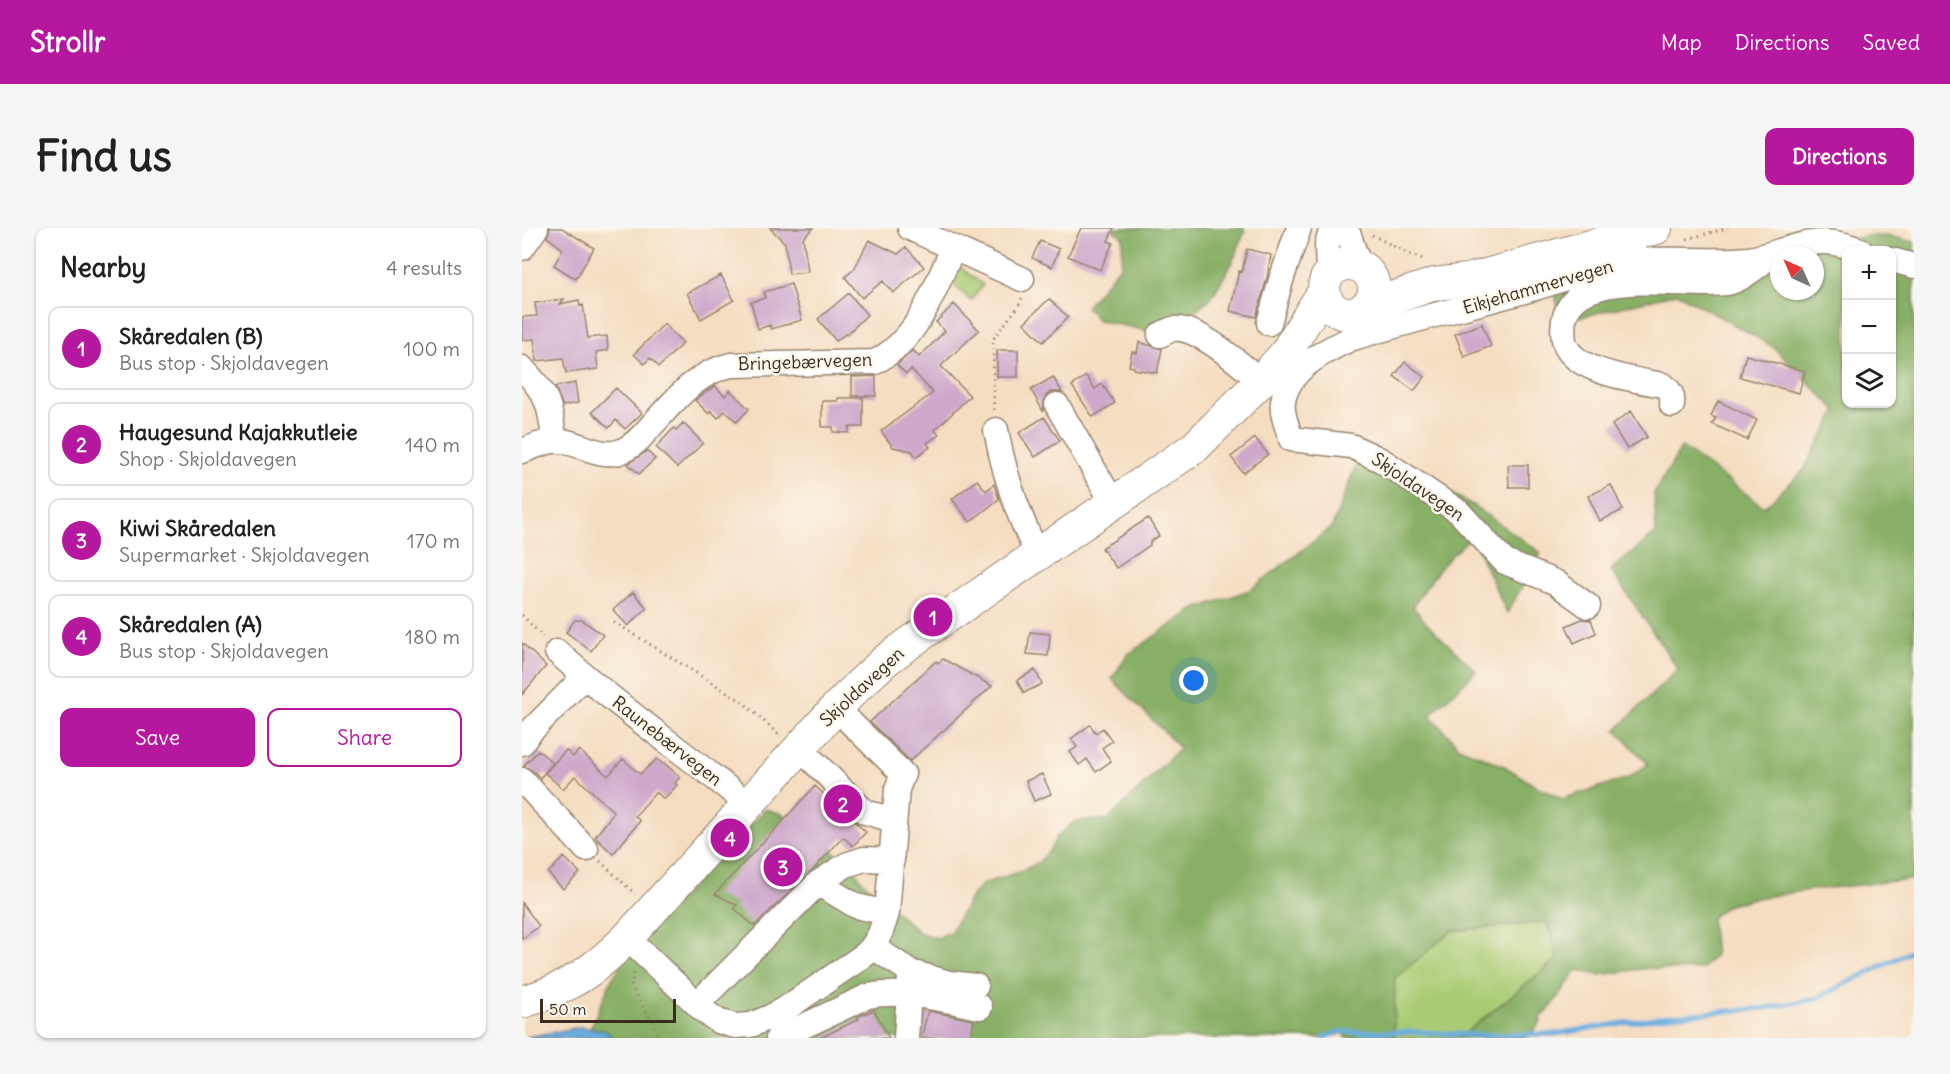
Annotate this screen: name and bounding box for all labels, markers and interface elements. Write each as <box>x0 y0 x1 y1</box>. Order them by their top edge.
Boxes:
text: Strollr <box>30 24 105 60</box>
text: Map <box>1661 29 1702 56</box>
text: Directions <box>1735 29 1829 56</box>
text: Saved <box>1862 29 1920 56</box>
button: Directions <box>1765 128 1914 185</box>
text: Find us <box>36 130 172 182</box>
north arrow <box>1770 246 1824 300</box>
map controls <box>1842 246 1896 408</box>
button: + <box>1842 246 1896 300</box>
text: Nearby <box>60 251 146 284</box>
street label: Eikjehammervegen <box>1460 254 1616 319</box>
text: 4 results <box>386 255 462 280</box>
button: − <box>1842 300 1896 354</box>
text: Skåredalen (B) <box>119 322 263 350</box>
text: 1 <box>78 336 85 361</box>
text: 100 m <box>403 336 460 361</box>
street label: Bringebærvegen <box>737 348 872 375</box>
text: Bus stop · Skjoldavegen <box>119 350 329 375</box>
button: layers <box>1842 354 1896 408</box>
text: Haugesund Kajakkutleie <box>119 418 358 446</box>
text: 2 <box>76 432 87 457</box>
text: 140 m <box>405 432 460 457</box>
text: Shop · Skjoldavegen <box>119 446 297 471</box>
street label: Skjoldavegen <box>1368 447 1469 526</box>
text: Kiwi Skåredalen <box>119 514 276 542</box>
text: 3 <box>76 528 87 553</box>
text: 170 m <box>407 528 460 553</box>
text: Supermarket · Skjoldavegen <box>119 542 369 567</box>
pin: 1 <box>914 594 952 640</box>
text: Skåredalen (A) <box>119 610 262 638</box>
text: 4 <box>76 624 87 649</box>
text: 180 m <box>405 624 460 649</box>
text: Bus stop · Skjoldavegen <box>119 638 329 663</box>
street label: Skjoldavegen <box>815 642 909 731</box>
your location <box>1179 666 1208 695</box>
street label: Raunebærvegen <box>608 691 727 791</box>
button: Save <box>60 708 255 767</box>
button: Share <box>267 708 462 767</box>
pin: 2 <box>824 782 862 826</box>
pin: 4 <box>710 816 750 860</box>
pin: 3 <box>764 844 802 890</box>
scale bar <box>540 996 676 1024</box>
text: 50 m <box>549 999 587 1019</box>

